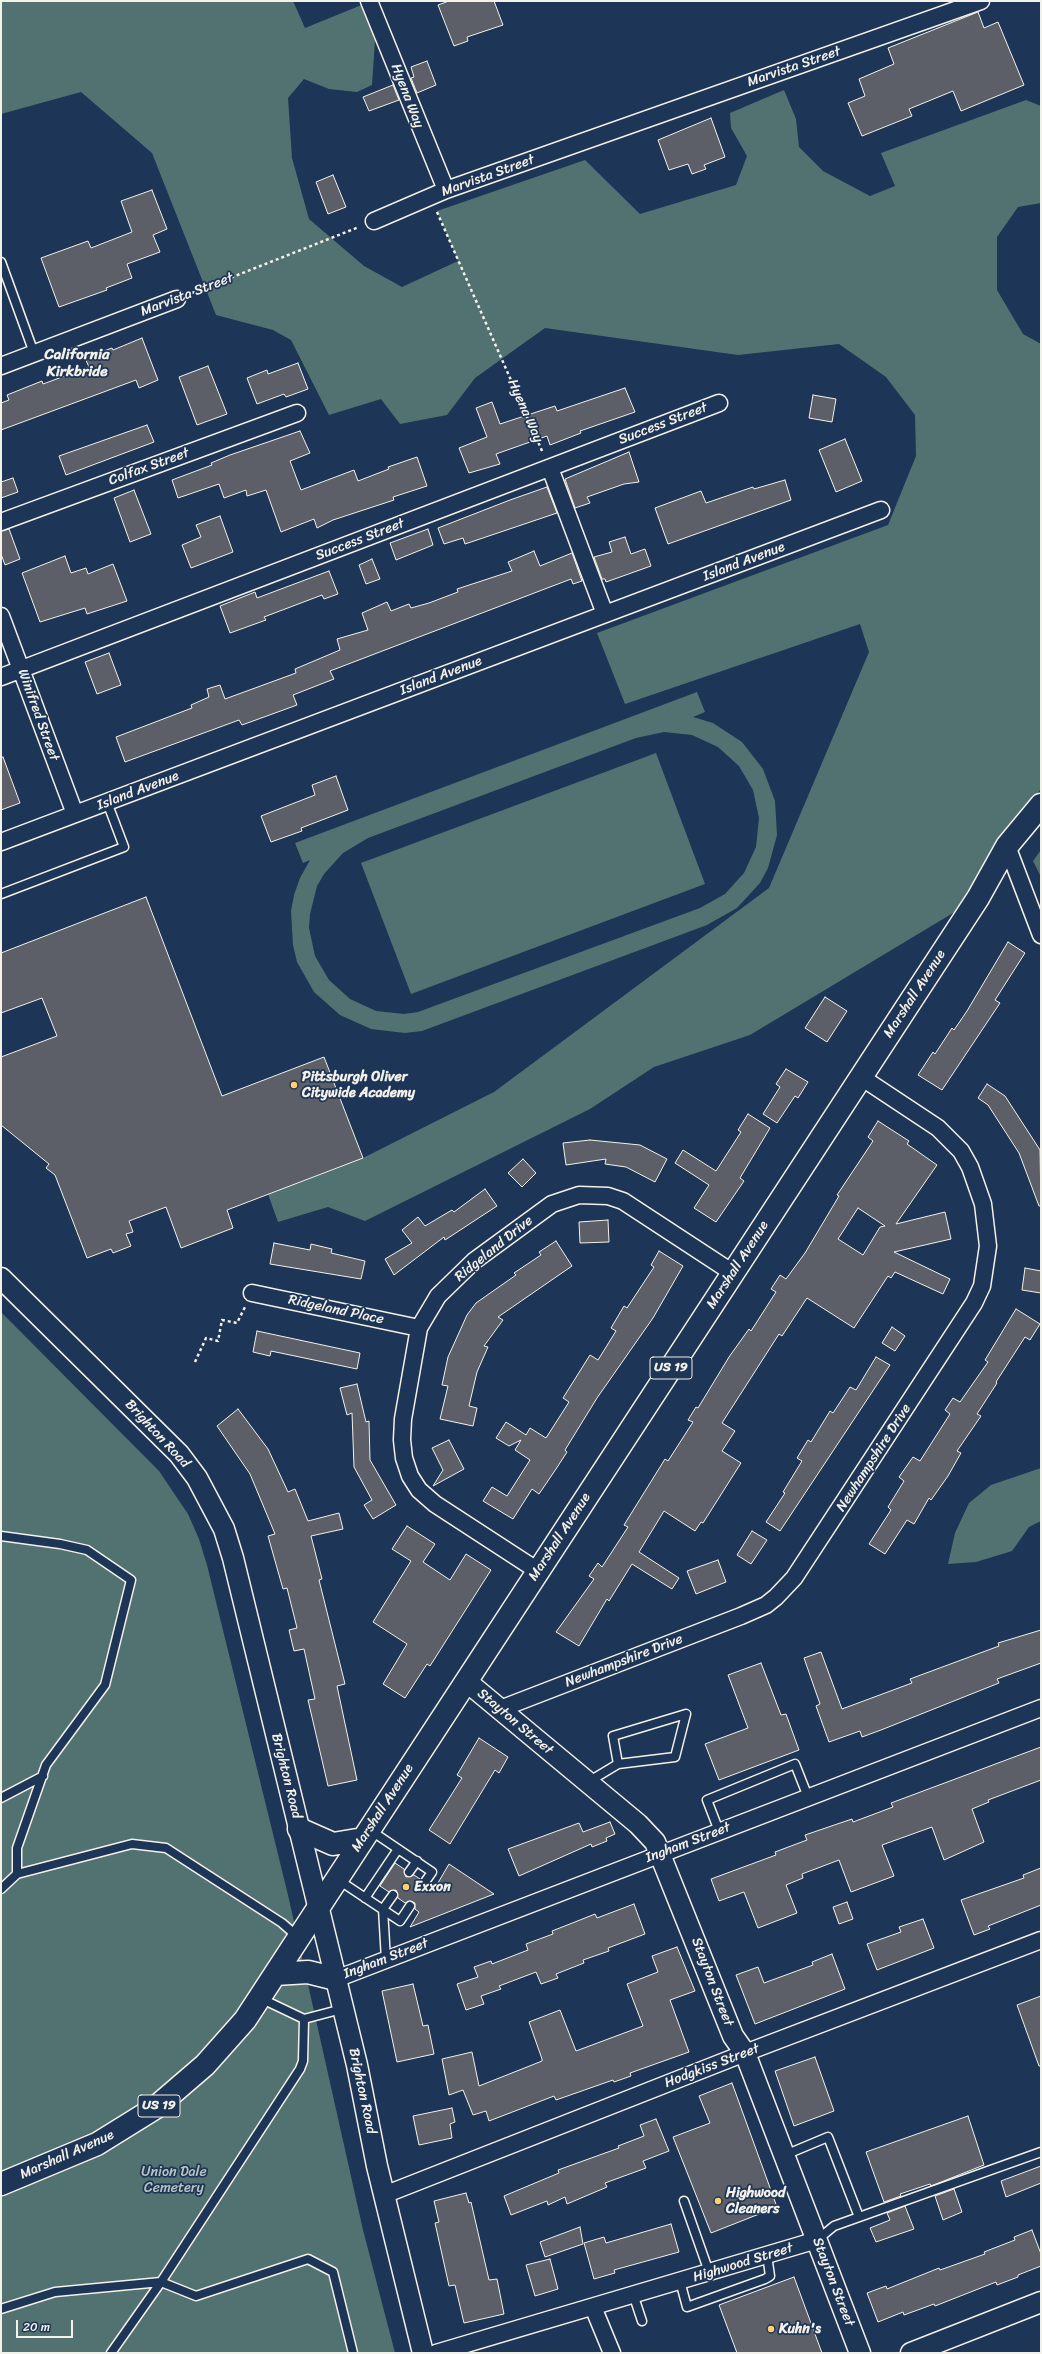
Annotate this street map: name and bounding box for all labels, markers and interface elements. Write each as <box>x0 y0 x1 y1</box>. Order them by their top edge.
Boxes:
street label: Marvista Street <box>745 43 843 91</box>
street label: Hyena Way <box>387 61 427 131</box>
street label: Marvista Street <box>439 151 537 201</box>
street label: Marvista Street <box>138 270 236 320</box>
district label: California Kirkbride <box>44 346 110 381</box>
street label: Hyena Way <box>504 377 546 445</box>
street label: Success Street <box>616 399 710 449</box>
street label: Colfax Street <box>106 445 192 489</box>
street label: Success Street <box>313 515 407 565</box>
street label: Island Avenue <box>701 539 787 585</box>
street label: Island Avenue <box>398 653 484 699</box>
street label: Winifred Street <box>14 667 62 763</box>
street label: Island Avenue <box>95 768 181 814</box>
street label: Marshall Avenue <box>880 947 950 1041</box>
place label: Pittsburgh Oliver Citywide Academy <box>302 1069 415 1102</box>
marker: Pittsburgh Oliver Citywide Academy <box>289 1080 299 1090</box>
street label: Ridgeland Drive <box>452 1212 536 1286</box>
street label: Marshall Avenue <box>703 1218 773 1312</box>
street label: Ridgeland Place <box>287 1292 385 1328</box>
road number: US 19 <box>650 1357 692 1379</box>
street label: Brighton Road <box>121 1396 193 1472</box>
street label: Newhampshire Drive <box>833 1401 915 1515</box>
street label: Marshall Avenue <box>525 1490 595 1584</box>
street label: Newhampshire Drive <box>563 1631 685 1691</box>
street label: Stayton Street <box>474 1685 556 1759</box>
street label: Brighton Road <box>267 1732 305 1820</box>
street label: Marshall Avenue <box>348 1761 418 1855</box>
street label: Ingham Street <box>643 1819 733 1867</box>
place label: Exxon <box>414 1879 451 1895</box>
marker: Exxon <box>401 1882 411 1892</box>
street label: Ingham Street <box>341 1935 431 1983</box>
street label: Stayton Street <box>687 1935 737 2029</box>
street label: Hodgkiss Street <box>662 2040 762 2092</box>
street label: Brighton Road <box>345 2047 379 2135</box>
road number: US 19 <box>138 2095 180 2117</box>
street label: Marshall Avenue <box>17 2127 117 2183</box>
park label: Union Dale Cemetery <box>141 2164 207 2196</box>
place label: Highwood Cleaners <box>726 2185 785 2218</box>
marker: Highwood Cleaners <box>713 2196 723 2206</box>
street label: Stayton Street <box>808 2235 858 2329</box>
street label: Highwood Street <box>691 2240 795 2286</box>
scale bar <box>18 2312 75 2338</box>
text: 20 m <box>23 2316 50 2338</box>
place label: Kuhn's <box>779 2321 821 2337</box>
marker: Kuhn's <box>766 2324 776 2334</box>

